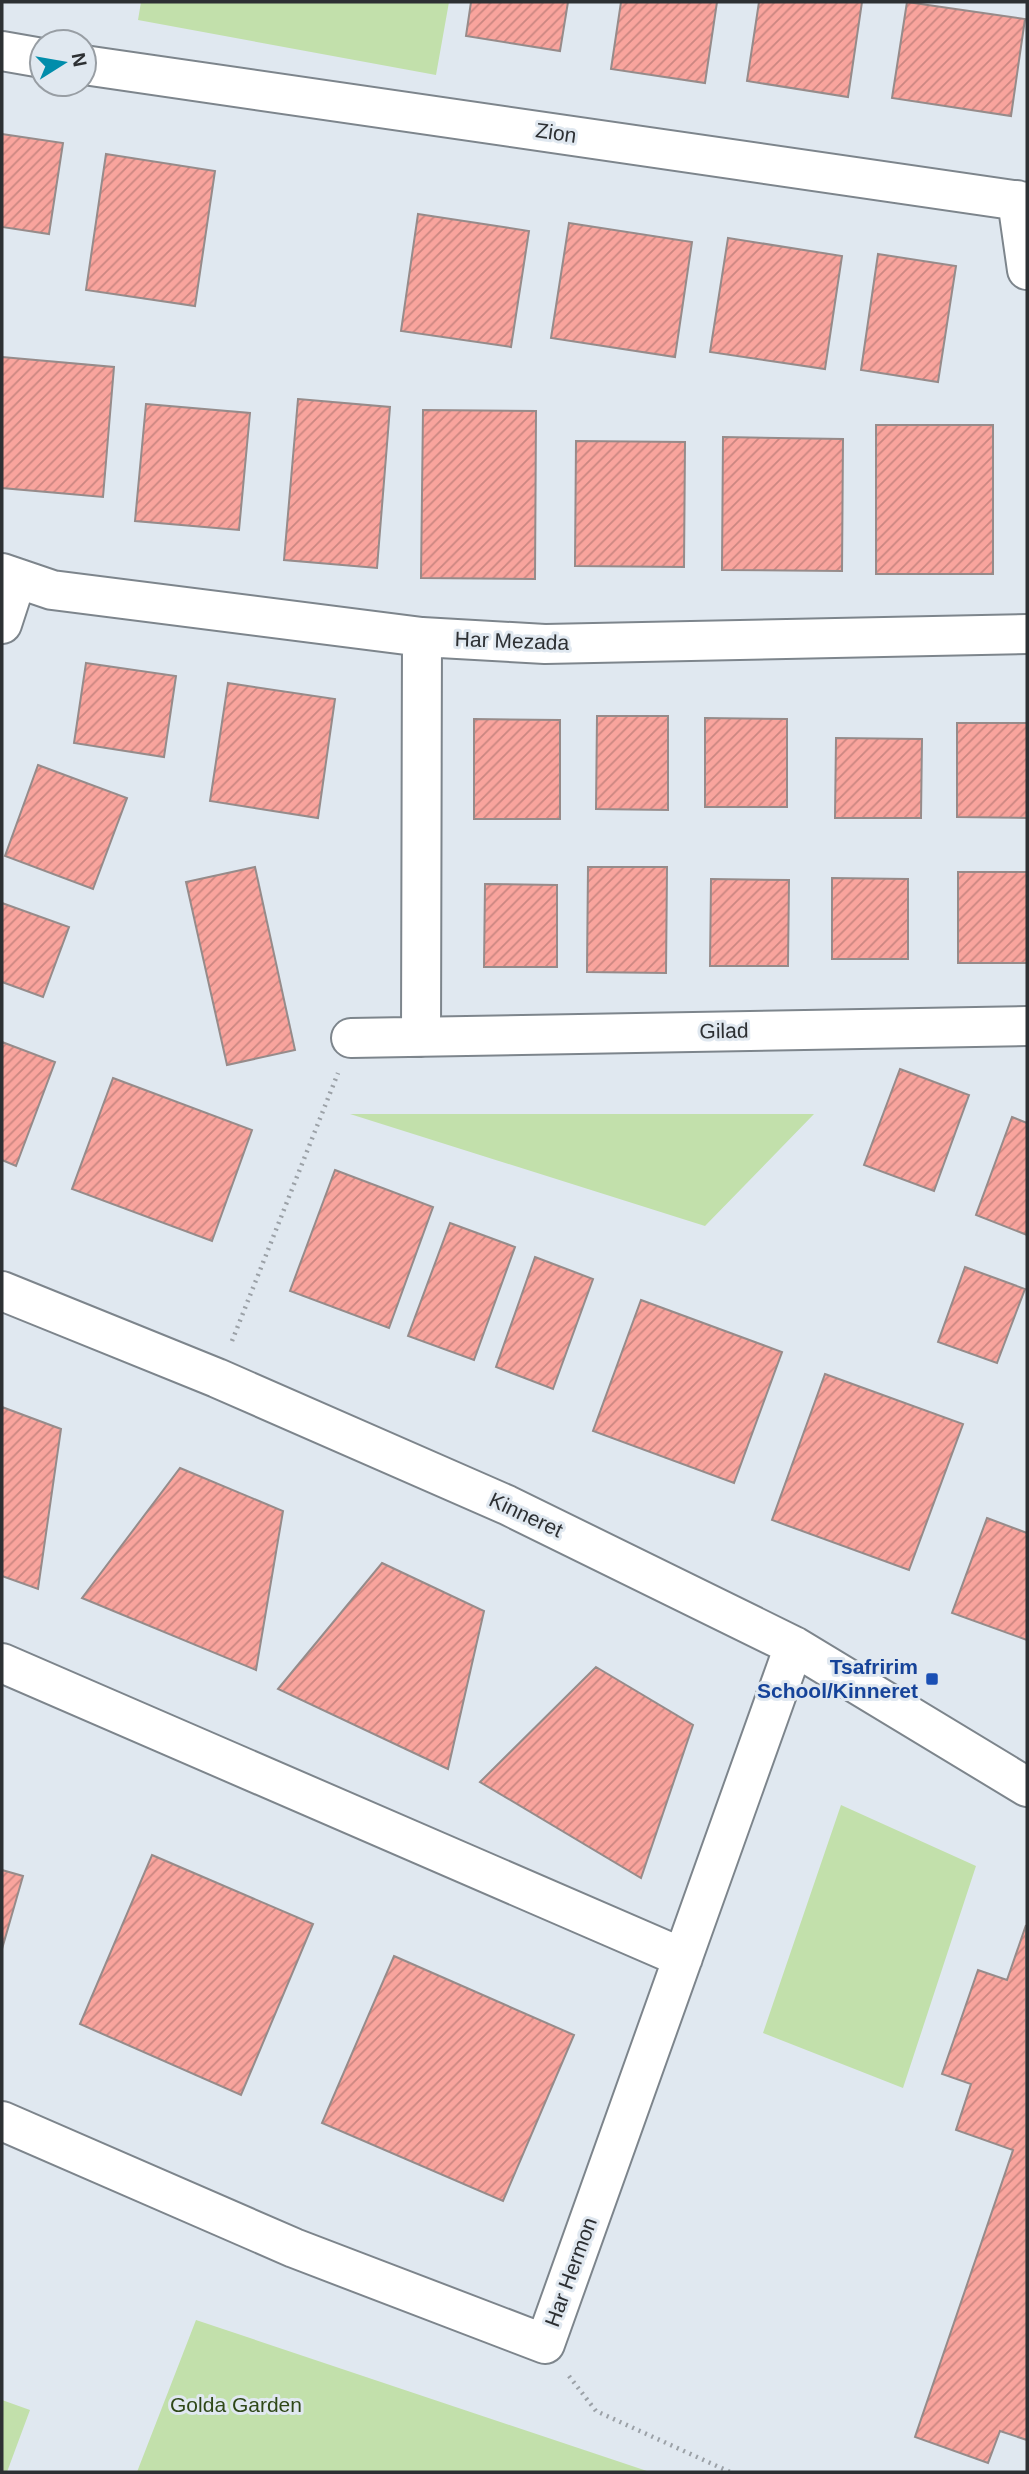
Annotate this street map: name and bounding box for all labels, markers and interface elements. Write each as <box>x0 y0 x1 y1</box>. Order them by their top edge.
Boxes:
north arrow <box>28 28 98 98</box>
text: N <box>68 51 91 69</box>
street label: Zion <box>534 118 578 147</box>
street label: Har Mezada <box>454 627 570 654</box>
street label: Gilad <box>699 1019 749 1042</box>
street label: Kinneret <box>486 1488 567 1542</box>
place label: Tsafririm School/Kinneret <box>757 1655 918 1702</box>
marker: Tsafririm School/Kinneret <box>924 1671 940 1687</box>
street label: Har Hermon <box>540 2214 601 2330</box>
park label: Golda Garden <box>170 2393 302 2416</box>

